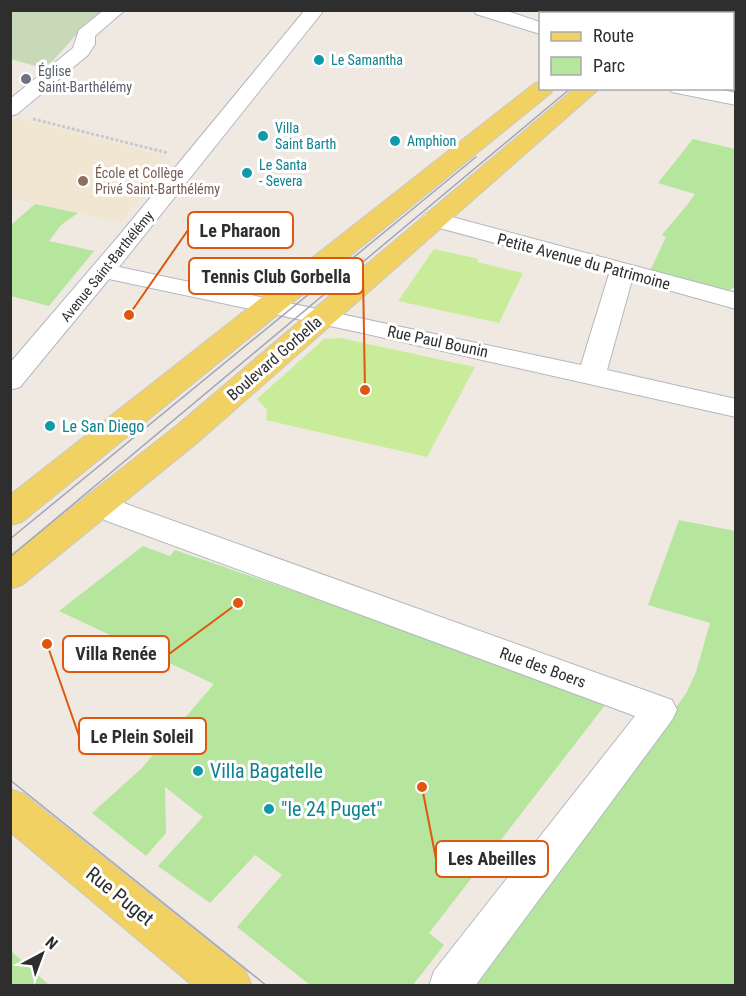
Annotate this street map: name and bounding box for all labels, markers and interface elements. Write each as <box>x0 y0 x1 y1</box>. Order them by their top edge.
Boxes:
legend <box>539 12 734 90</box>
text: Route <box>593 25 634 46</box>
place label: Le Samantha <box>331 52 403 68</box>
marker: Le Samantha <box>312 53 326 67</box>
text: Parc <box>593 55 625 76</box>
place label: Église Saint-Barthélémy <box>38 62 132 95</box>
marker: Église Saint-Barthélémy <box>19 72 33 86</box>
place label: Villa Saint Barth <box>275 120 336 152</box>
marker: Villa Saint Barth <box>256 129 270 143</box>
place label: Amphion <box>407 133 456 149</box>
marker: Amphion <box>388 134 402 148</box>
place label: Le Santa - Severa <box>259 157 307 189</box>
place label: École et Collège Privé Saint-Barthélémy <box>95 164 220 197</box>
marker: Le Santa - Severa <box>240 166 254 180</box>
marker: École et Collège Privé Saint-Barthélémy <box>76 174 90 188</box>
street label: Avenue Saint-Barthélémy <box>57 207 157 325</box>
callout: Le Pharaon <box>188 212 293 248</box>
text: Le Pharaon <box>200 220 280 241</box>
street label: Petite Avenue du Patrimoine <box>495 229 672 294</box>
callout: Tennis Club Gorbella <box>189 258 363 294</box>
text: Tennis Club Gorbella <box>201 266 351 287</box>
street label: Boulevard Gorbella <box>223 312 325 405</box>
street label: Rue Paul Bounin <box>386 322 490 361</box>
place label: Le San Diego <box>62 417 144 436</box>
marker: Le San Diego <box>43 419 57 433</box>
callout: Villa Renée <box>63 636 169 672</box>
text: Villa Renée <box>75 643 157 664</box>
street label: Rue des Boers <box>497 643 588 692</box>
callout: Le Plein Soleil <box>79 718 206 754</box>
text: Le Plein Soleil <box>90 726 194 747</box>
place label: Villa Bagatelle <box>210 759 323 783</box>
marker: Villa Bagatelle <box>191 764 205 778</box>
place label: "le 24 Puget" <box>281 797 383 821</box>
marker: "le 24 Puget" <box>262 802 276 816</box>
callout: Les Abeilles <box>436 841 548 877</box>
text: Les Abeilles <box>448 848 536 869</box>
street label: Rue Puget <box>81 861 159 931</box>
north arrow <box>12 924 72 984</box>
text: N <box>42 933 61 953</box>

